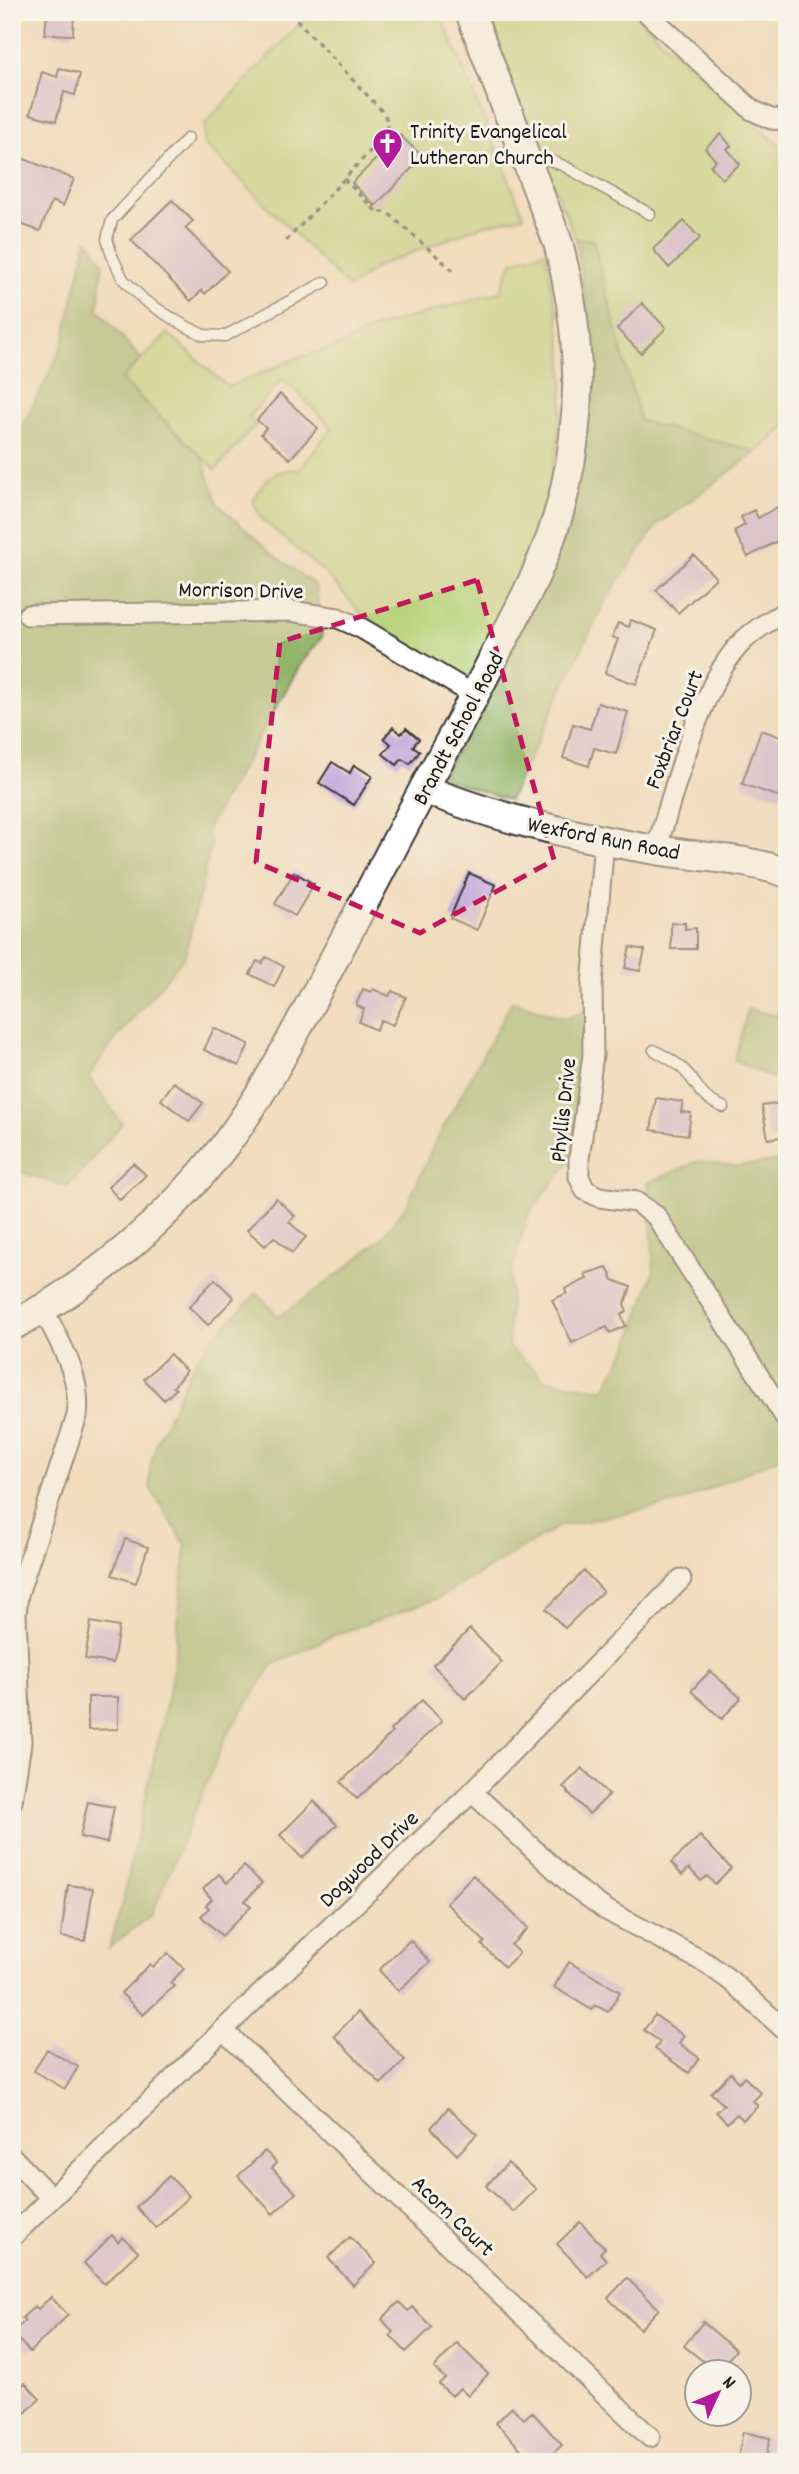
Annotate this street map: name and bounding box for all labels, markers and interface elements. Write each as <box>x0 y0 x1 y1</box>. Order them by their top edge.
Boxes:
place label: Trinity Evangelical Lutheran Church <box>410 117 567 176</box>
church icon: Trinity Evangelical Lutheran Church <box>370 126 404 170</box>
street label: Morrison Drive <box>178 575 304 610</box>
street label: Brandt School Road <box>406 647 514 812</box>
street label: Foxbriar Court <box>638 666 714 794</box>
street label: Wexford Run Road <box>524 809 682 871</box>
street label: Phyllis Drive <box>544 1057 587 1164</box>
street label: Dogwood Drive <box>313 1804 428 1917</box>
street label: Acorn Court <box>402 2169 501 2266</box>
north arrow <box>684 2358 754 2428</box>
text: N <box>715 2371 741 2396</box>

